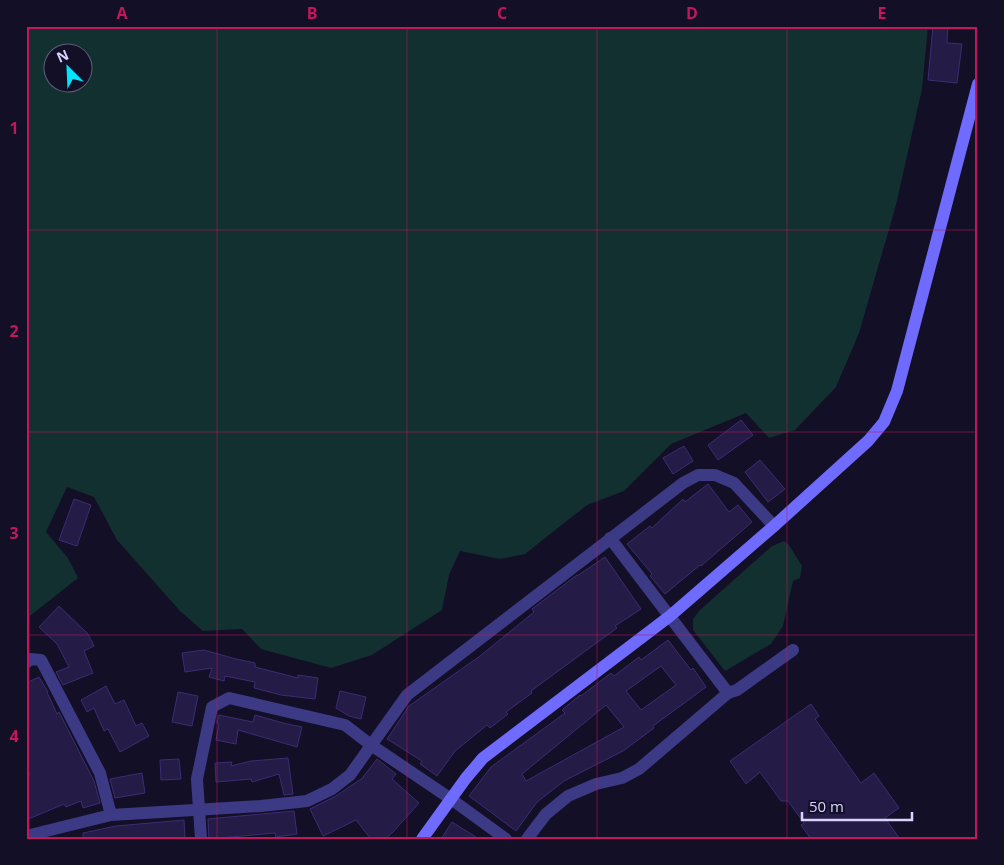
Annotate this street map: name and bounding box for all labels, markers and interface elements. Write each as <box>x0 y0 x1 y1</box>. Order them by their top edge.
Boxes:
text: A <box>116 2 128 24</box>
text: B <box>307 2 317 24</box>
text: C <box>497 2 507 24</box>
text: D <box>686 2 698 24</box>
text: E <box>878 2 887 24</box>
north arrow <box>42 42 92 92</box>
text: N <box>53 45 72 67</box>
text: 1 <box>9 117 19 139</box>
text: 2 <box>9 320 19 342</box>
text: 3 <box>9 522 19 544</box>
text: 4 <box>9 725 19 747</box>
scale bar <box>802 790 912 822</box>
text: 50 m <box>809 796 844 816</box>

